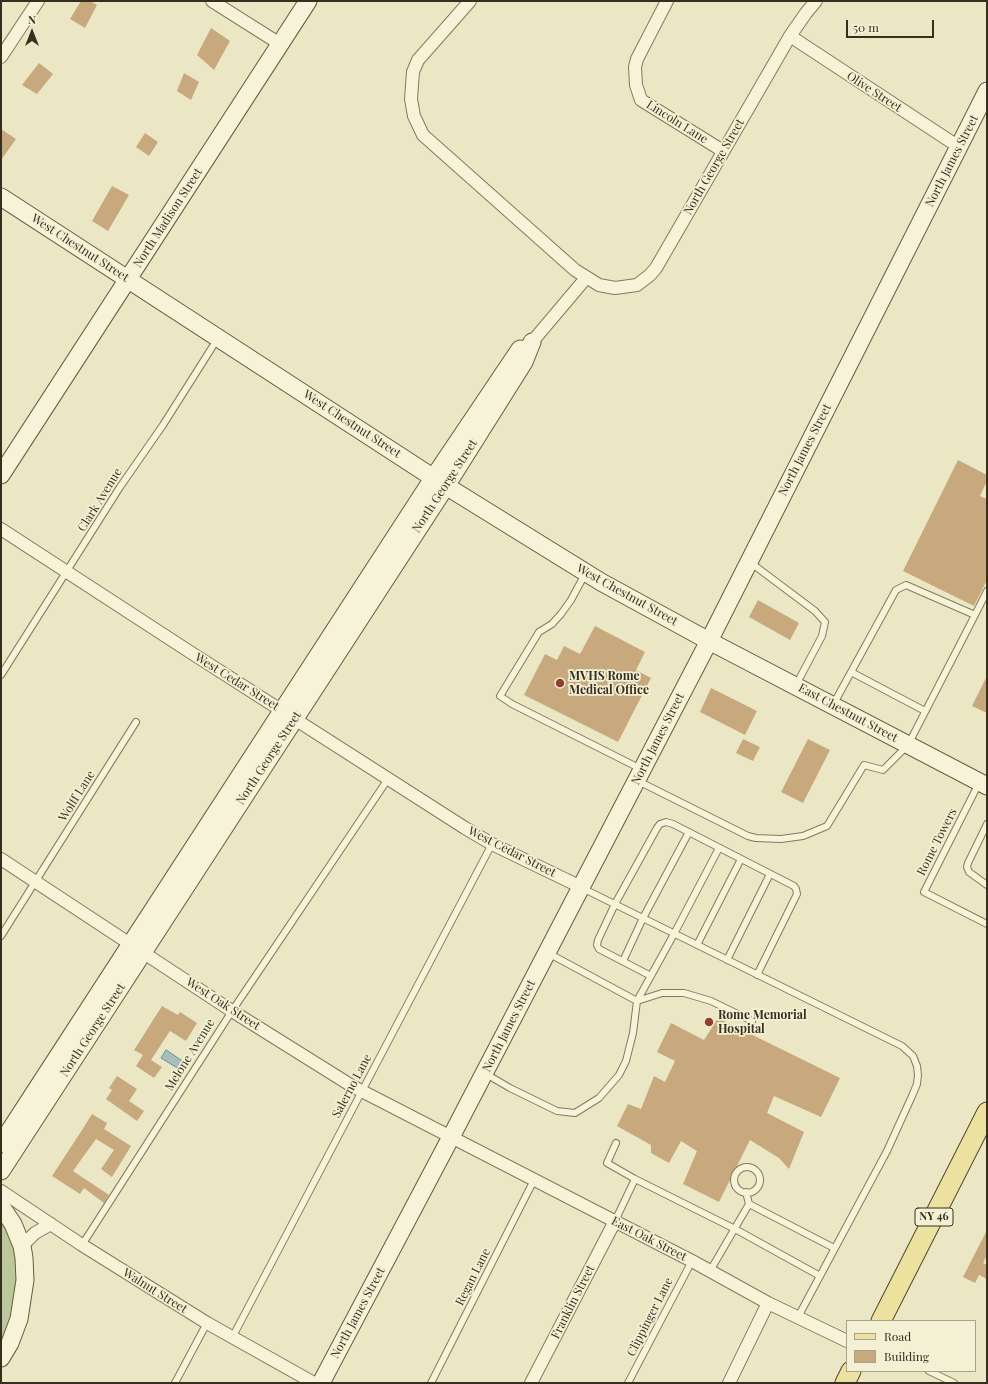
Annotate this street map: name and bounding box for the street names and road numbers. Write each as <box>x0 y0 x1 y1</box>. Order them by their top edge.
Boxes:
street label: Olive Street <box>844 69 904 115</box>
street label: Lincoln Lane <box>644 97 710 147</box>
street label: North James Street <box>923 113 981 209</box>
street label: North George Street <box>681 116 747 218</box>
street label: North Madison Street <box>130 166 206 270</box>
street label: West Chestnut Street <box>29 211 131 285</box>
street label: West Chestnut Street <box>301 387 403 461</box>
street label: North James Street <box>776 402 834 498</box>
street label: North George Street <box>409 437 481 535</box>
street label: Clark Avenue <box>75 466 125 534</box>
street label: West Chestnut Street <box>574 561 680 629</box>
street label: West Cedar Street <box>192 650 282 714</box>
street label: East Chestnut Street <box>796 681 900 745</box>
street label: North James Street <box>629 691 687 787</box>
street label: North George Street <box>233 709 305 807</box>
street label: Wolff Lane <box>56 768 98 824</box>
street label: Rome Towers <box>914 806 960 878</box>
street label: West Cedar Street <box>466 824 558 880</box>
street label: West Oak Street <box>183 975 263 1033</box>
street label: North James Street <box>480 978 538 1074</box>
street label: North George Street <box>57 981 129 1079</box>
street label: Melone Avenue <box>162 1016 218 1094</box>
street label: Salerno Lane <box>329 1052 375 1120</box>
road number: NY 46 <box>915 1208 953 1226</box>
street label: East Oak Street <box>609 1214 689 1264</box>
street label: Regan Lane <box>452 1246 494 1308</box>
street label: Franklin Street <box>548 1263 598 1341</box>
street label: Walnut Street <box>120 1265 190 1317</box>
street label: North James Street <box>328 1265 388 1361</box>
street label: Clippinger Lane <box>624 1275 676 1359</box>

